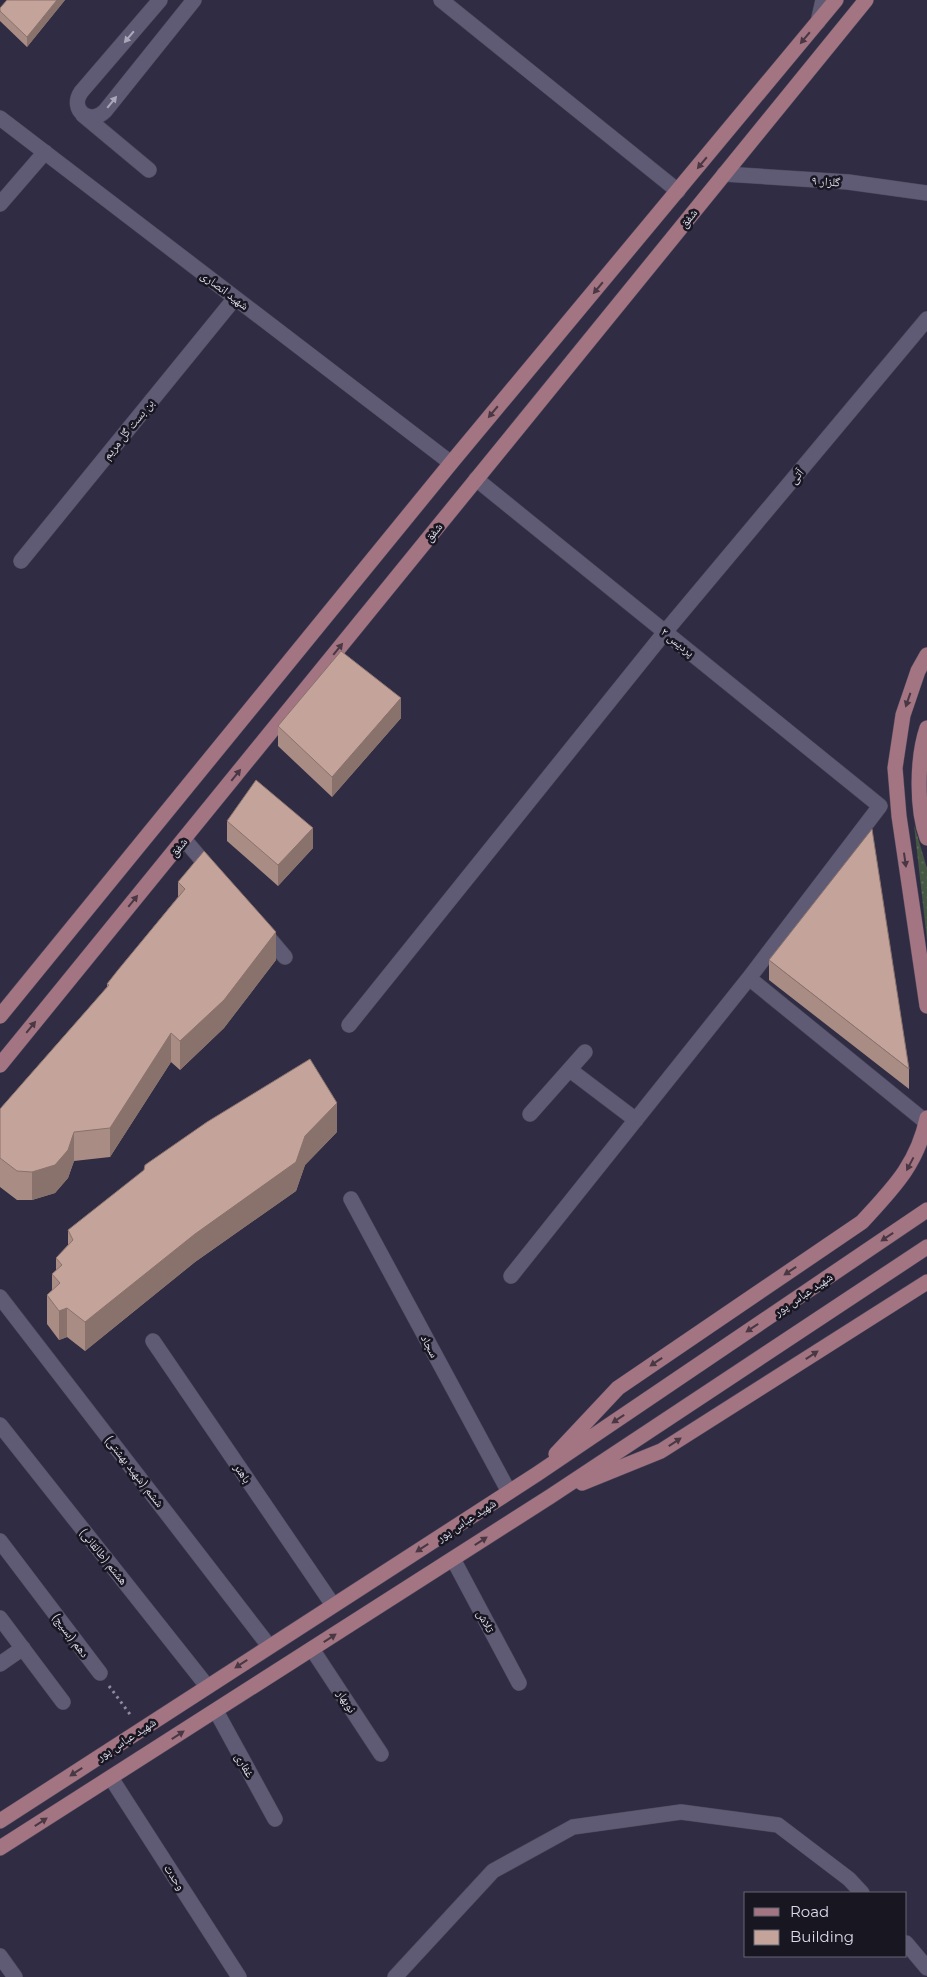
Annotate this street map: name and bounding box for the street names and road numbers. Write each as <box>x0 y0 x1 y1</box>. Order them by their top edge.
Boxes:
street label: گلزار ۹ <box>811 173 841 189</box>
street label: شفق <box>676 205 700 231</box>
street label: شهید انصاری <box>198 267 252 313</box>
street label: بن بست گل مریم <box>99 396 158 463</box>
street label: آتی <box>785 465 807 487</box>
street label: شفق <box>421 519 445 545</box>
street label: پردیس ۲ <box>658 624 698 660</box>
street label: شفق <box>166 834 190 860</box>
street label: شهید عباس پور <box>770 1269 836 1320</box>
street label: سجاد <box>418 1332 442 1360</box>
street label: ششم (شهید بهشتی) <box>101 1432 168 1511</box>
street label: باهنر <box>230 1459 255 1486</box>
street label: شهید عباس پور <box>433 1495 499 1546</box>
street label: هشتم (طالقانی) <box>76 1525 131 1588</box>
street label: تلاش <box>474 1607 498 1635</box>
street label: دهم (بسیج) <box>49 1610 93 1661</box>
street label: نوبهار <box>333 1686 360 1716</box>
street label: شهید عباس پور <box>93 1714 159 1765</box>
street label: غفاری <box>232 1750 258 1780</box>
street label: وحدت <box>161 1861 189 1893</box>

